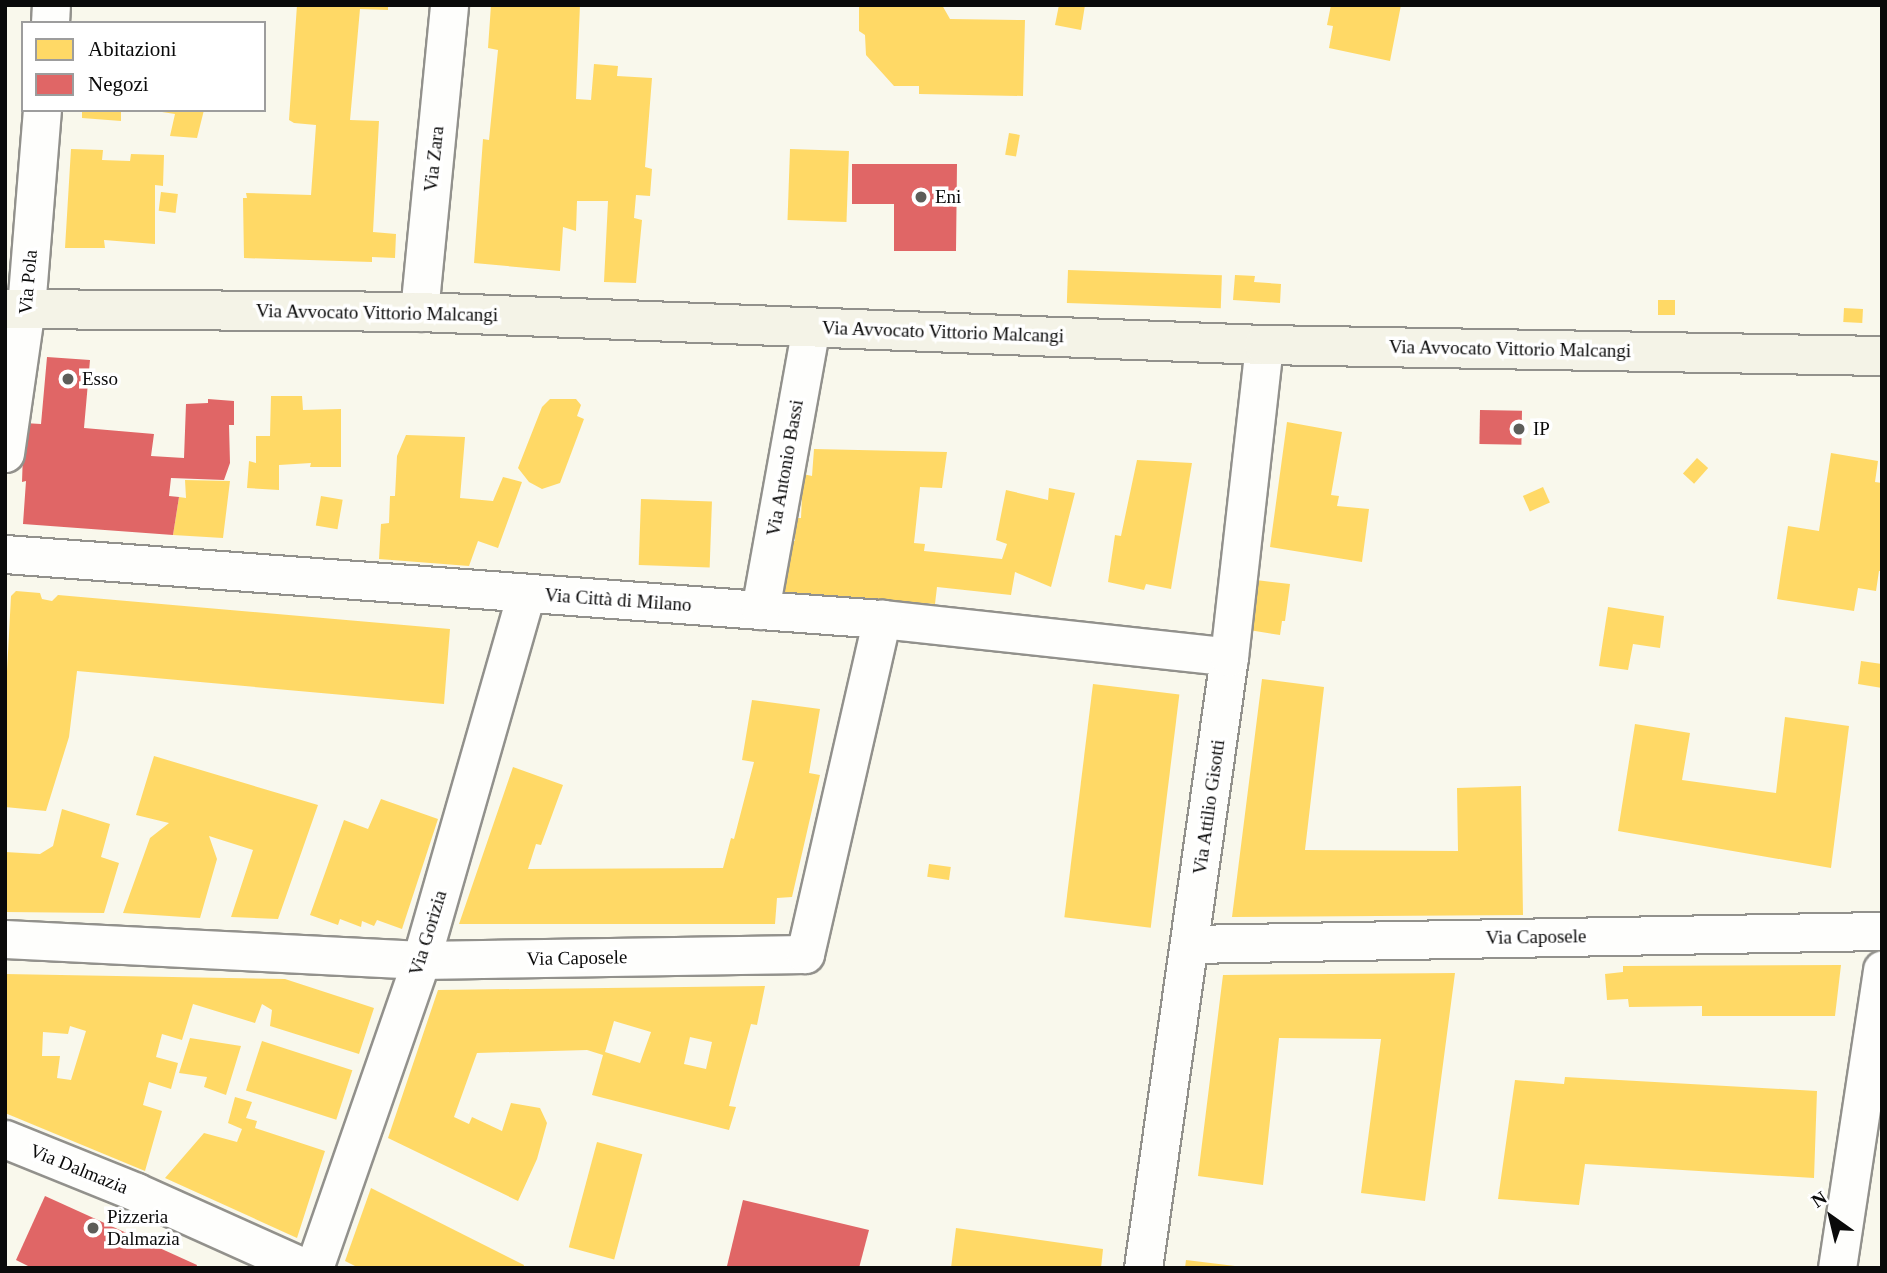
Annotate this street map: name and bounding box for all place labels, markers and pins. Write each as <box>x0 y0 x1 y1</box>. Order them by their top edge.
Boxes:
place label: Eni <box>935 186 961 208</box>
marker: Eni <box>913 189 929 205</box>
place label: Esso <box>82 368 118 390</box>
marker: Esso <box>60 371 76 387</box>
place label: IP <box>1533 418 1550 440</box>
marker: IP <box>1511 421 1527 437</box>
place label: Pizzeria Dalmazia <box>107 1206 180 1250</box>
marker: Pizzeria Dalmazia <box>85 1220 101 1236</box>

